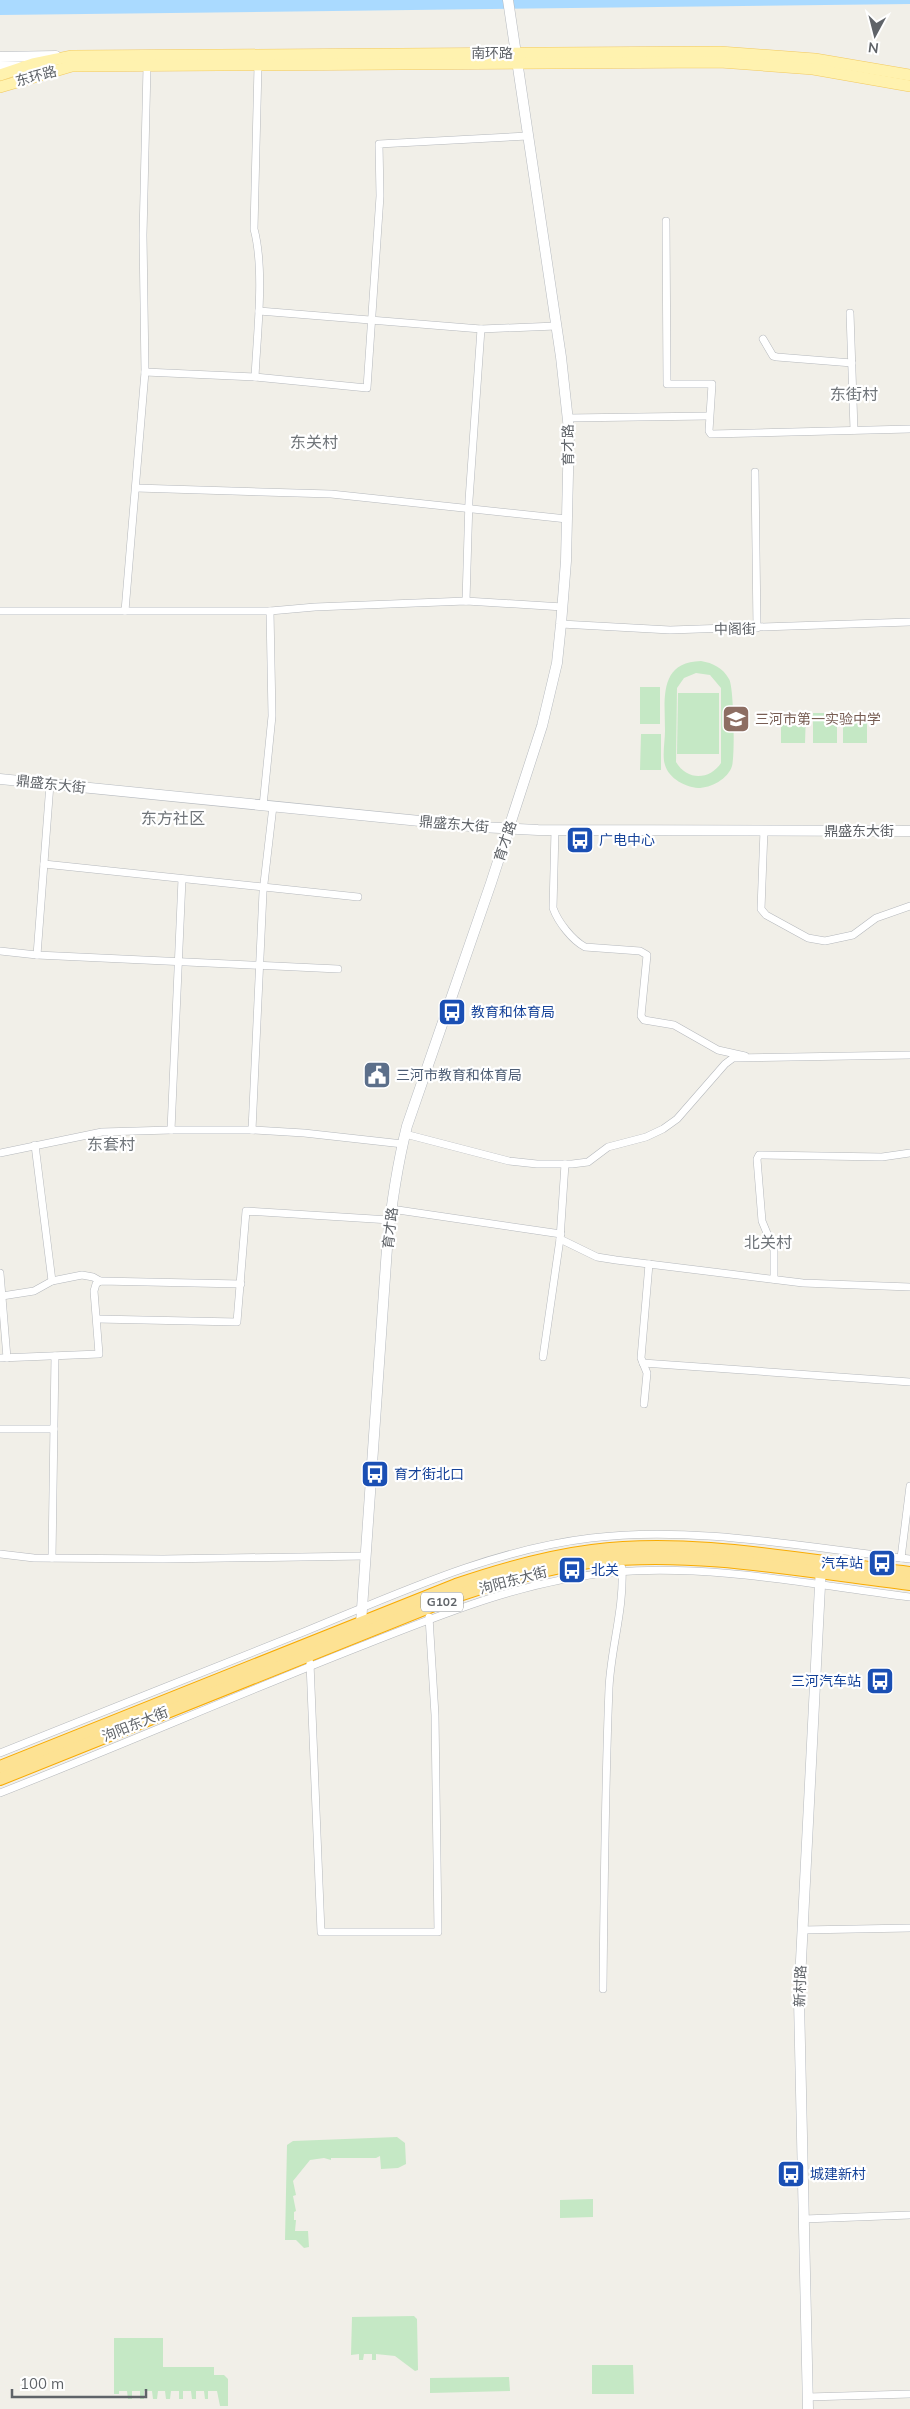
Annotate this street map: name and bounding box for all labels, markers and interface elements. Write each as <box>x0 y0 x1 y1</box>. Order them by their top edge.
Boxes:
north arrow <box>850 10 900 60</box>
text: N <box>867 38 880 57</box>
street label: 南环路 <box>471 44 513 62</box>
street label: 东环路 <box>13 62 59 90</box>
district label: 东街村 <box>830 384 878 404</box>
street label: 育才路 <box>559 424 577 466</box>
district label: 东关村 <box>290 432 338 452</box>
street label: 中阁街 <box>714 620 756 638</box>
school or university icon: 三河市第一实验中学 <box>721 704 751 734</box>
place label: 三河市第一实验中学 <box>755 710 881 728</box>
street label: 鼎盛东大街 <box>15 771 87 797</box>
district label: 东方社区 <box>141 808 205 828</box>
street label: 鼎盛东大街 <box>418 812 490 836</box>
street label: 育才路 <box>490 818 520 864</box>
street label: 鼎盛东大街 <box>824 822 894 840</box>
bus stop icon: 广电中心 <box>565 825 595 855</box>
place label: 广电中心 <box>599 831 655 849</box>
bus stop icon: 教育和体育局 <box>437 997 467 1027</box>
place label: 教育和体育局 <box>471 1003 555 1021</box>
public building icon: 三河市教育和体育局 <box>362 1060 392 1090</box>
place label: 三河市教育和体育局 <box>396 1066 522 1084</box>
district label: 东套村 <box>87 1134 135 1154</box>
street label: 育才路 <box>379 1206 401 1250</box>
district label: 北关村 <box>744 1232 792 1252</box>
bus stop icon: 育才街北口 <box>360 1459 390 1489</box>
place label: 育才街北口 <box>394 1465 464 1483</box>
bus stop icon: 汽车站 <box>867 1548 897 1578</box>
place label: 汽车站 <box>821 1554 863 1572</box>
bus stop icon: 北关 <box>557 1555 587 1585</box>
place label: 北关 <box>591 1561 619 1579</box>
street label: 泃阳东大街 <box>477 1562 549 1598</box>
road number: G102 <box>421 1592 463 1611</box>
bus stop icon: 三河汽车站 <box>865 1666 895 1696</box>
place label: 三河汽车站 <box>791 1672 861 1690</box>
street label: 泃阳东大街 <box>99 1703 171 1745</box>
street label: 新村路 <box>790 1965 810 2007</box>
bus stop icon: 城建新村 <box>776 2159 806 2189</box>
place label: 城建新村 <box>810 2165 866 2183</box>
scale bar <box>12 2366 146 2398</box>
text: 100 m <box>20 2374 64 2393</box>

